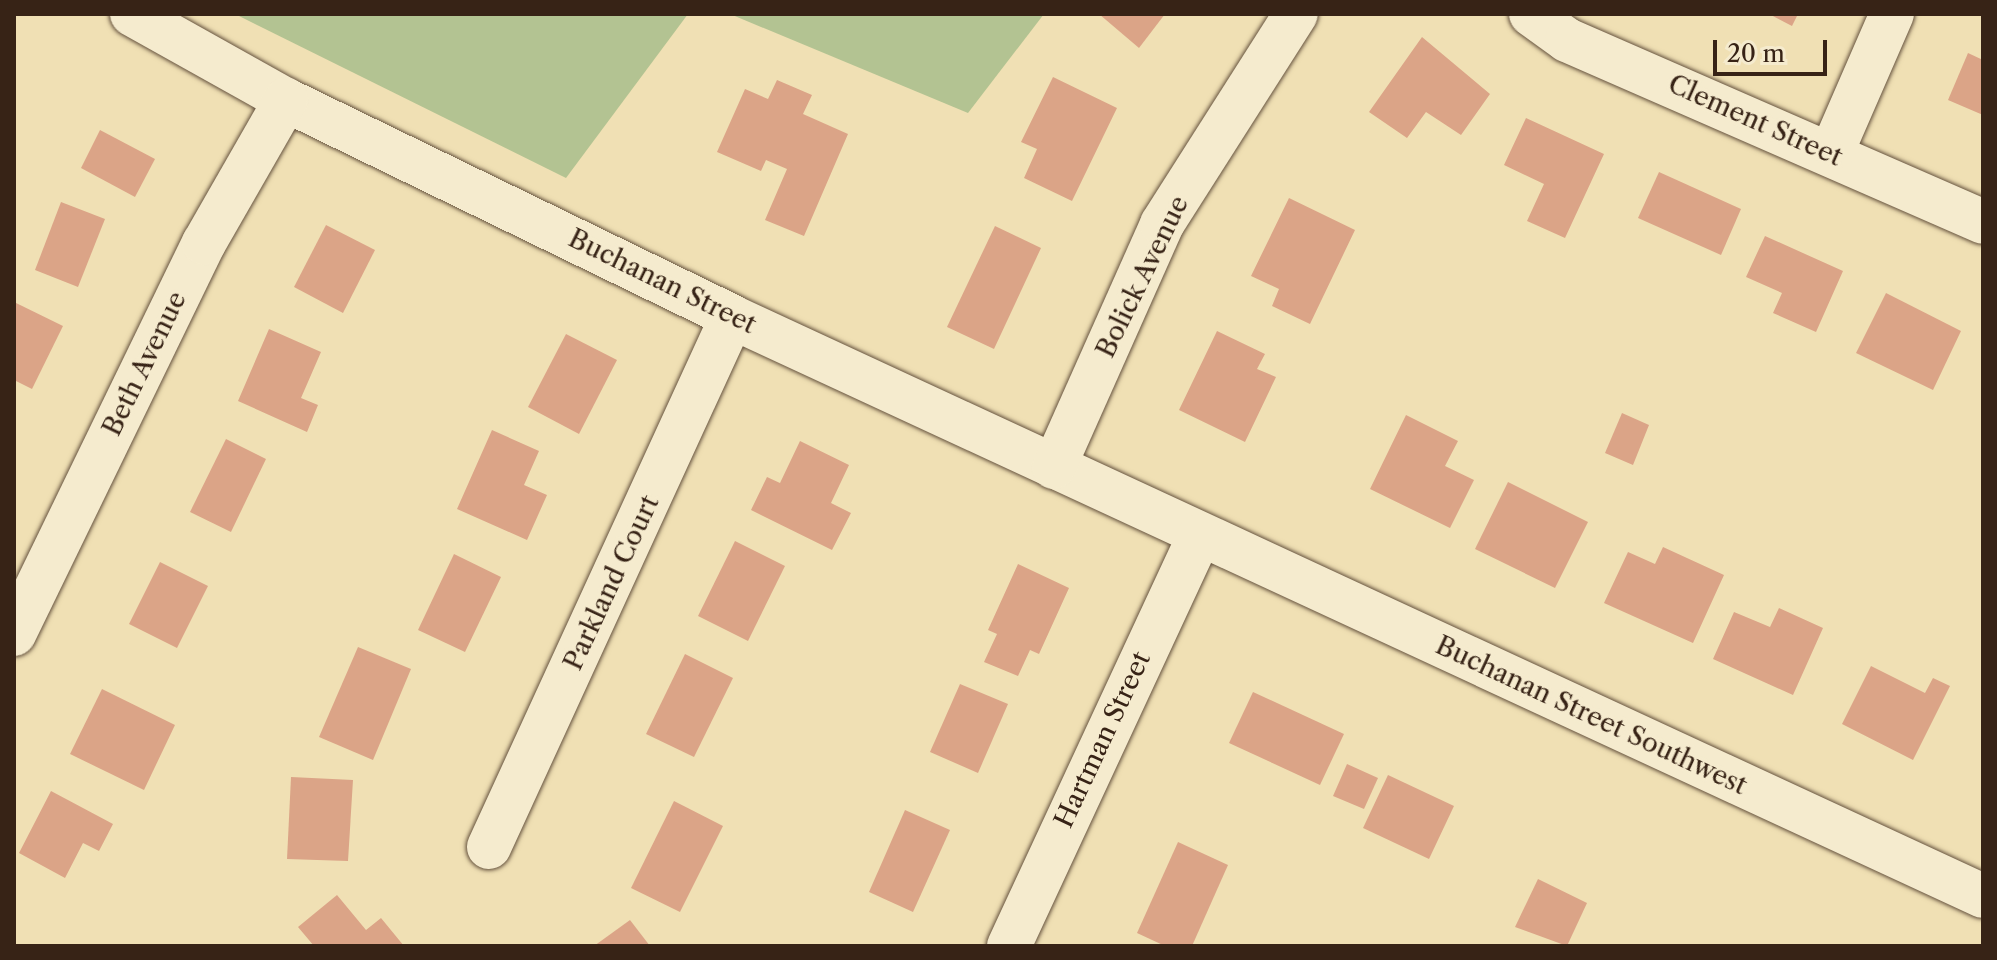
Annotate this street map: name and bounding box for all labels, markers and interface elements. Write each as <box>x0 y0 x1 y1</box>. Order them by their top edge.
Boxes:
scale bar <box>1717 24 1831 74</box>
text: 20 m <box>1727 39 1785 68</box>
street label: Clement Street <box>1663 69 1847 173</box>
street label: Bolick Avenue <box>1090 190 1196 364</box>
street label: Buchanan Street <box>563 223 761 341</box>
street label: Beth Avenue <box>96 286 194 442</box>
street label: Parkland Court <box>558 491 666 675</box>
street label: Buchanan Street Southwest <box>1430 630 1752 802</box>
street label: Hartman Street <box>1049 647 1157 833</box>

